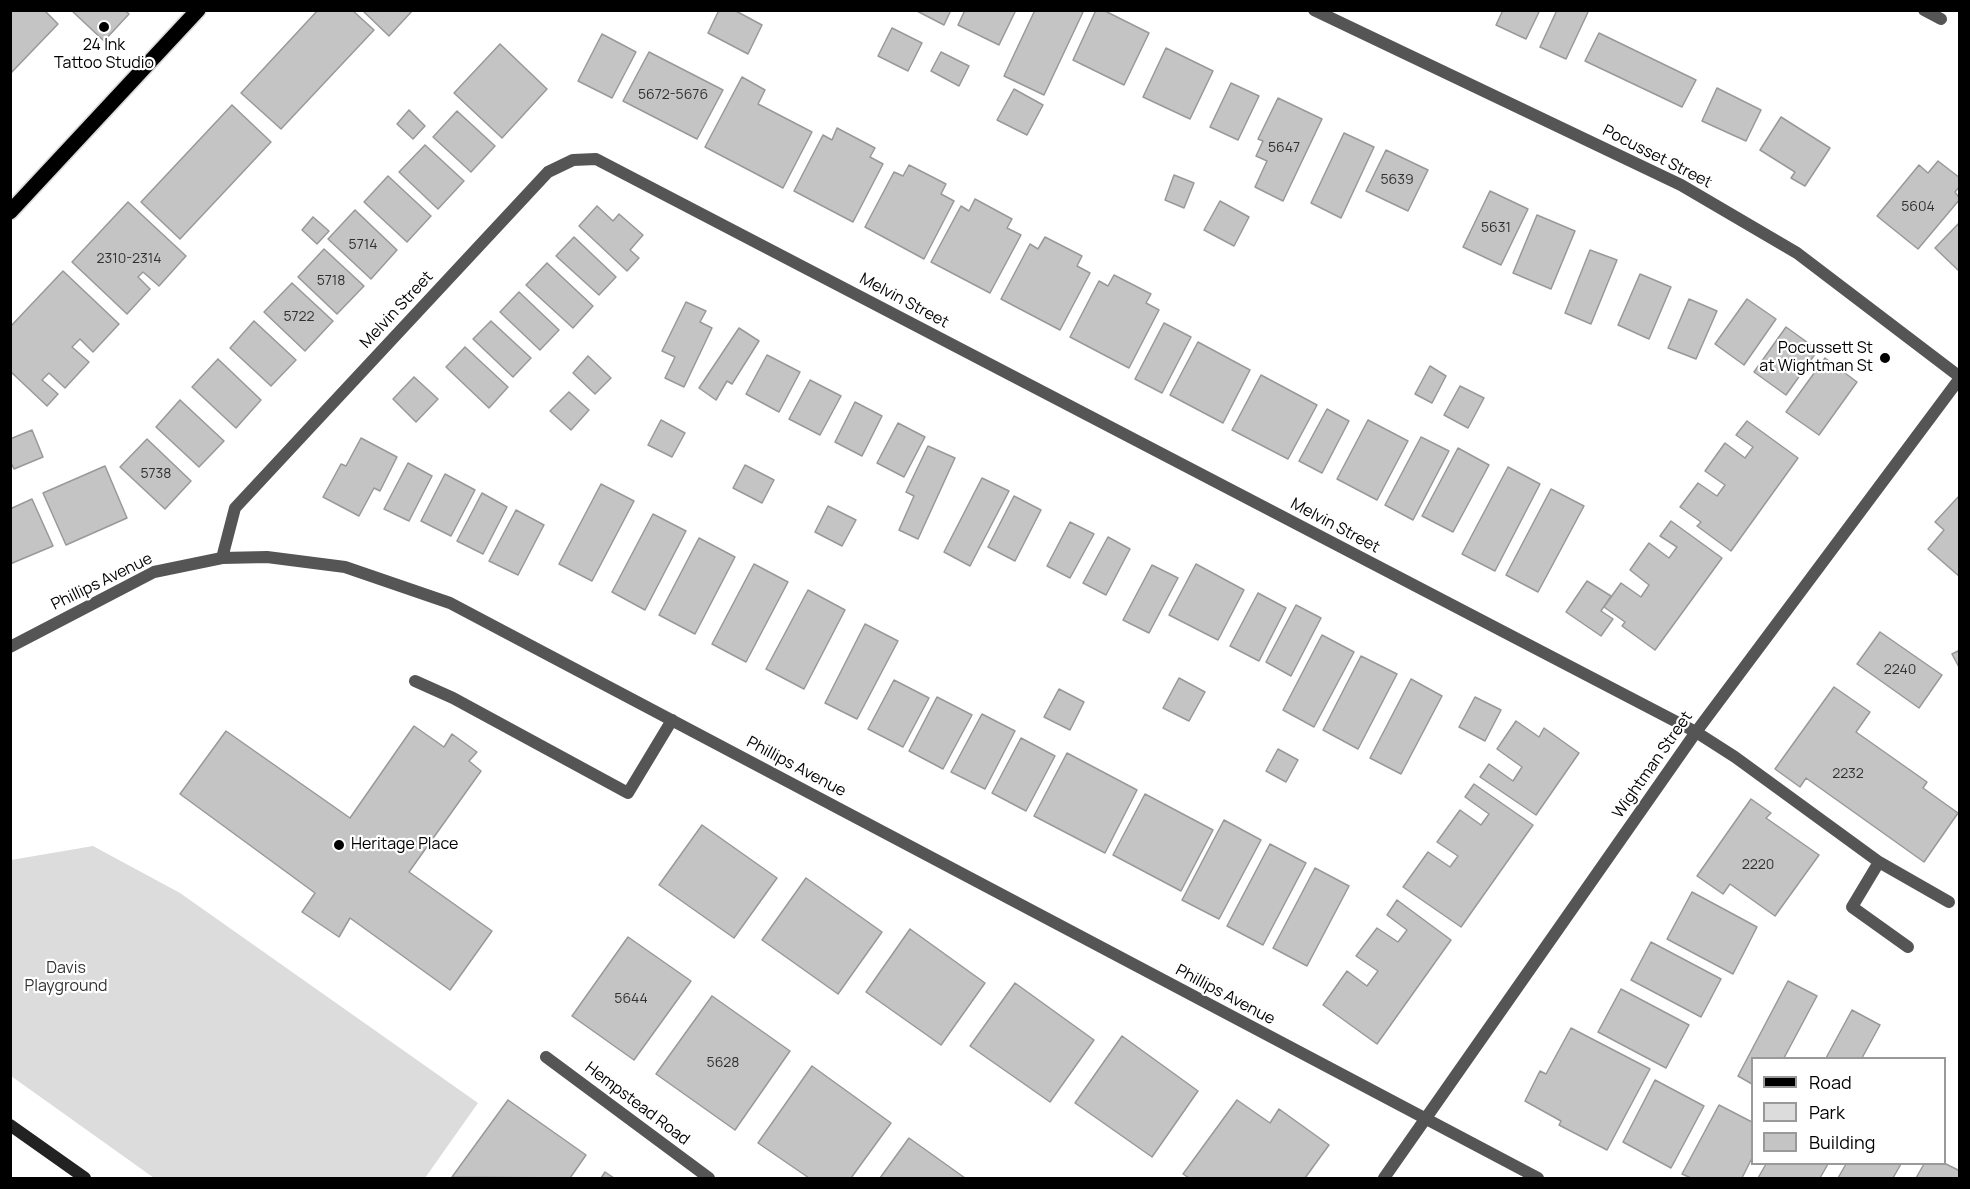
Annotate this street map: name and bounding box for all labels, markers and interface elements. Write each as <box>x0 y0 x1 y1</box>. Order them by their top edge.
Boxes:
marker: 24 Ink Tattoo Studio <box>97 20 111 34</box>
place label: 24 Ink Tattoo Studio <box>54 36 154 74</box>
house number: 5672-5676 <box>638 87 708 103</box>
street label: Pocusset Street <box>1599 121 1715 193</box>
house number: 5647 <box>1268 140 1300 156</box>
house number: 5639 <box>1380 172 1414 188</box>
house number: 5604 <box>1901 199 1935 215</box>
house number: 5631 <box>1481 220 1511 236</box>
house number: 5714 <box>349 237 377 253</box>
house number: 2310-2314 <box>96 251 162 267</box>
street label: Melvin Street <box>357 268 437 352</box>
street label: Melvin Street <box>856 269 952 333</box>
house number: 5718 <box>317 273 345 289</box>
house number: 5722 <box>283 309 315 325</box>
place label: Pocussett St at Wightman St <box>1759 339 1873 377</box>
marker: Pocussett St at Wightman St <box>1878 351 1892 365</box>
house number: 5738 <box>141 466 171 482</box>
street label: Melvin Street <box>1287 494 1383 558</box>
street label: Phillips Avenue <box>48 549 156 615</box>
house number: 2240 <box>1884 662 1916 678</box>
street label: Wightman Street <box>1609 708 1697 822</box>
street label: Phillips Avenue <box>743 733 849 801</box>
house number: 2232 <box>1832 766 1864 782</box>
place label: Heritage Place <box>351 835 458 855</box>
marker: Heritage Place <box>332 838 346 852</box>
house number: 2220 <box>1742 857 1774 873</box>
park label: Davis Playground <box>24 959 108 997</box>
street label: Phillips Avenue <box>1172 961 1278 1029</box>
house number: 5644 <box>614 991 648 1007</box>
house number: 5628 <box>707 1055 739 1071</box>
legend <box>1751 1057 1946 1165</box>
street label: Hempstead Road <box>581 1058 693 1150</box>
text: Road <box>1809 1070 1852 1094</box>
text: Park <box>1809 1100 1845 1124</box>
text: Building <box>1809 1130 1875 1154</box>

